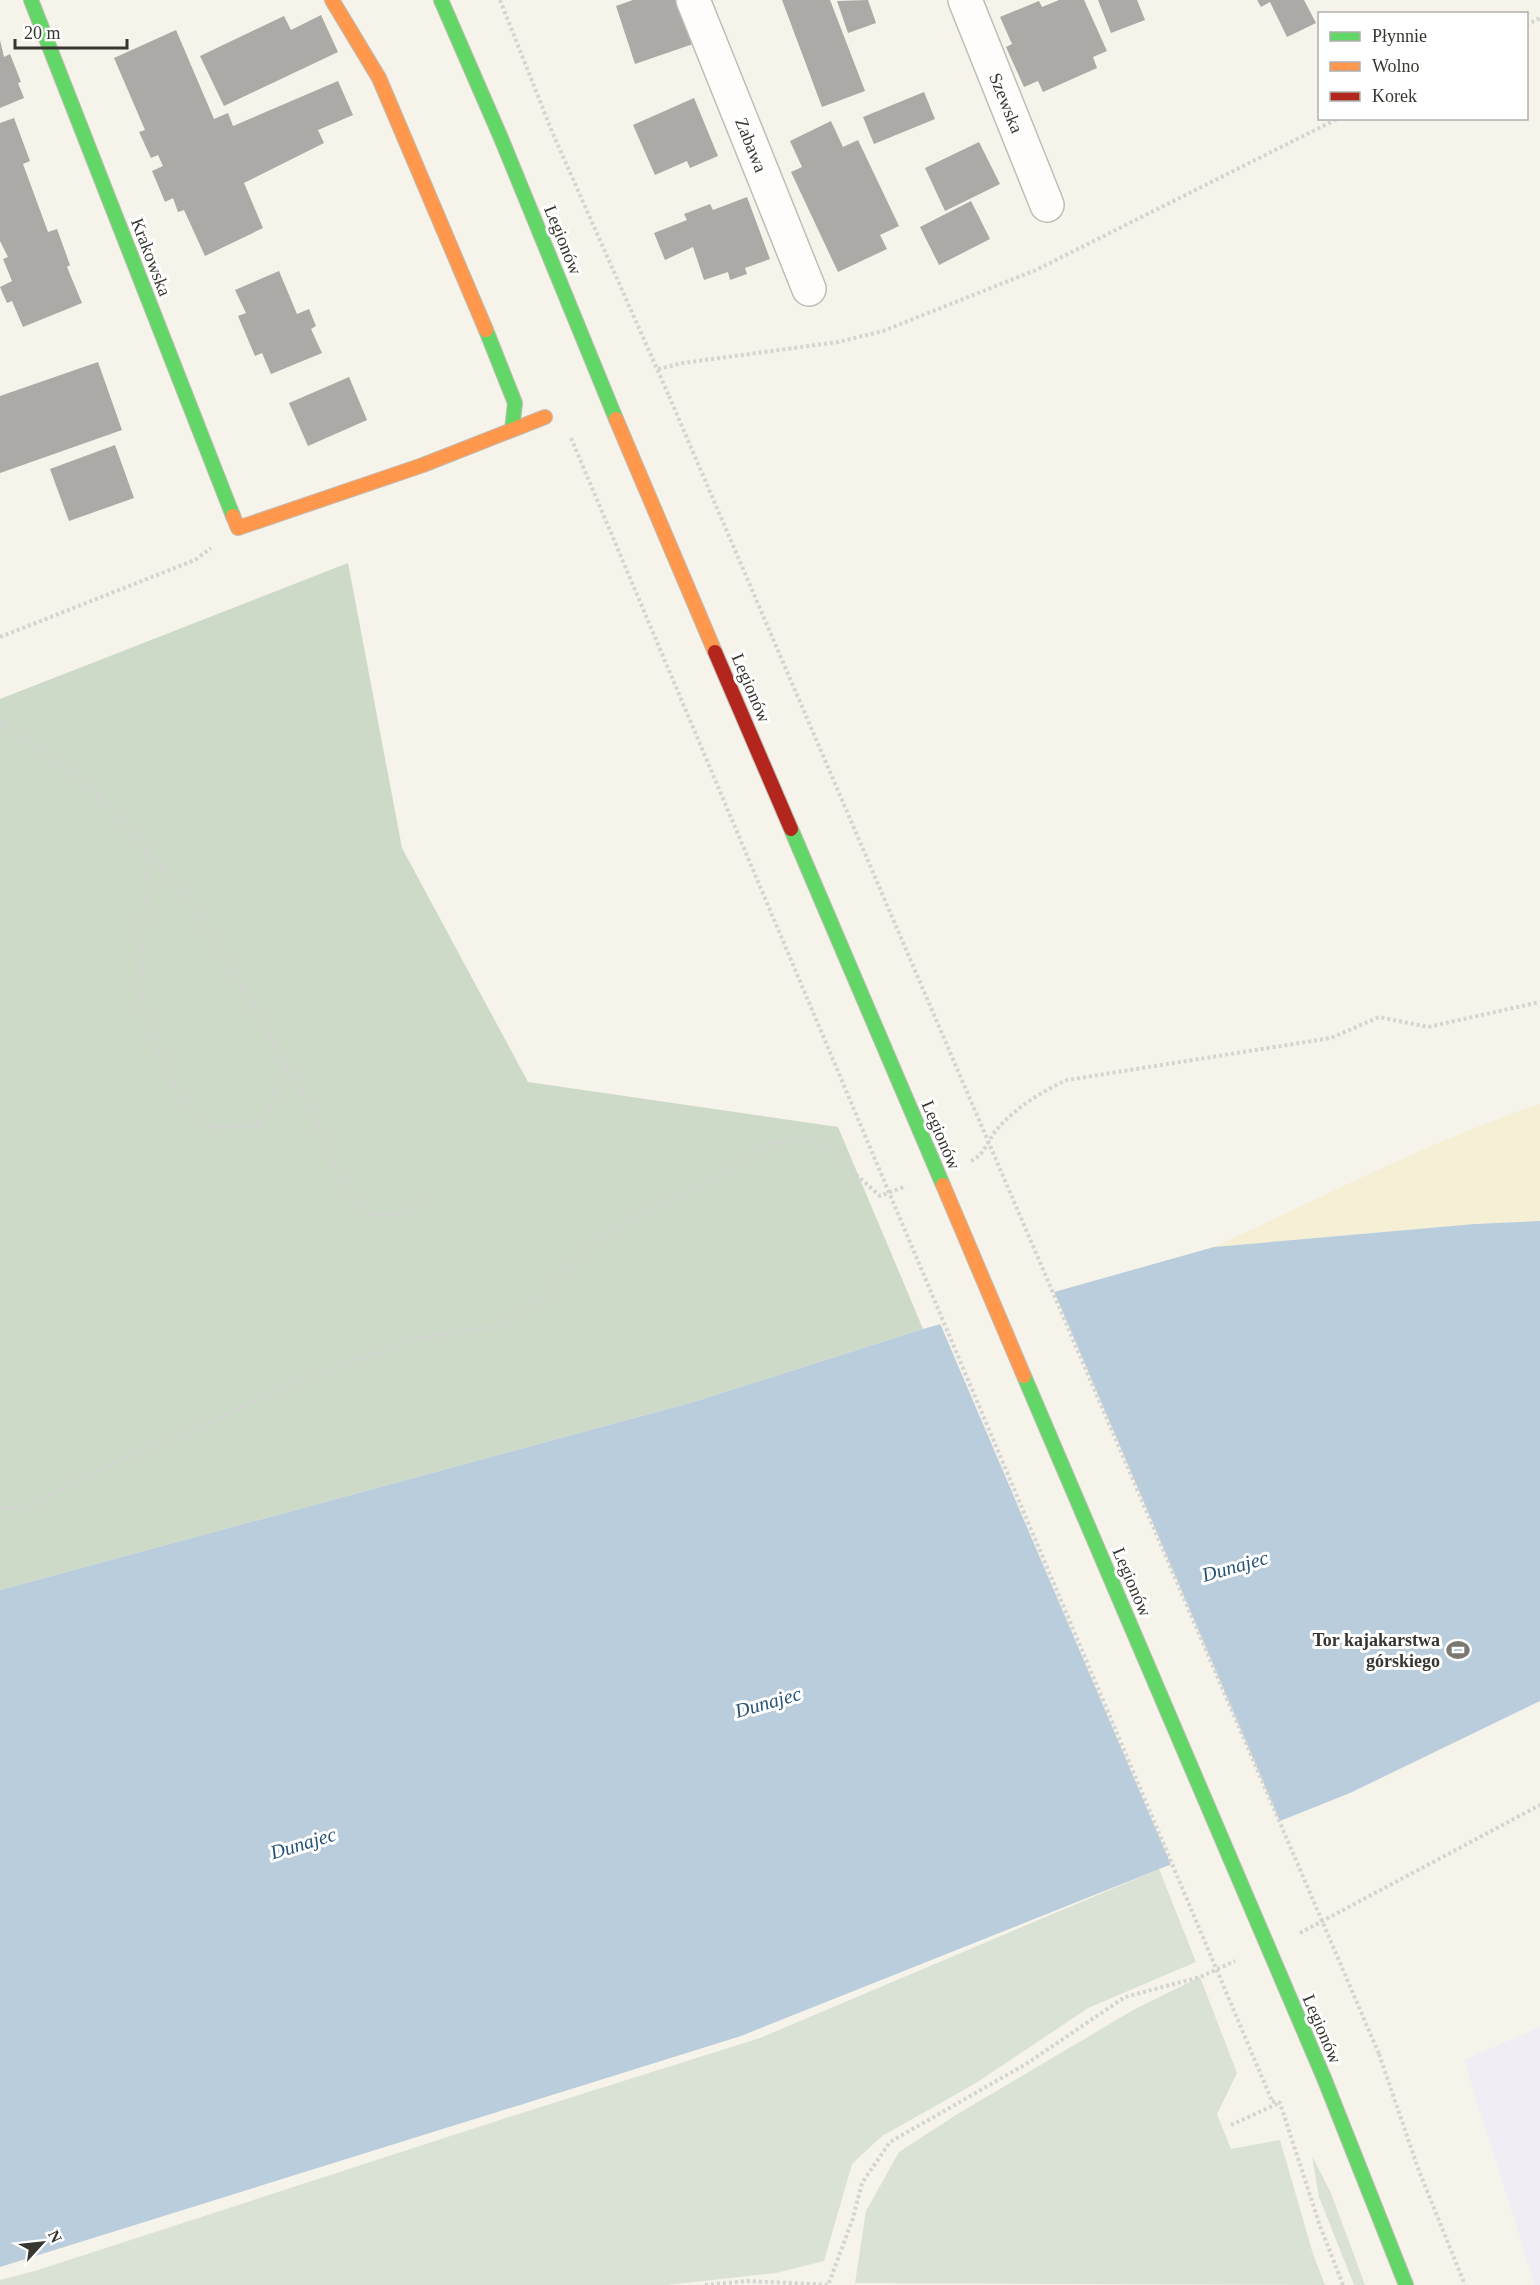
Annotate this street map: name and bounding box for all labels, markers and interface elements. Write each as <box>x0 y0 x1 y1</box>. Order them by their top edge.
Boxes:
scale bar <box>15 12 128 50</box>
legend <box>1318 12 1528 120</box>
text: 20 m <box>24 23 61 43</box>
text: Płynnie <box>1372 26 1427 46</box>
text: Wolno <box>1372 56 1420 76</box>
street label: Szewska <box>985 70 1027 136</box>
text: Korek <box>1372 86 1417 106</box>
street label: Zabawa <box>731 115 771 175</box>
street label: Legionów <box>540 202 586 278</box>
street label: Krakowska <box>127 215 175 299</box>
street label: Legionów <box>728 651 774 725</box>
street label: Legionów <box>918 1098 964 1172</box>
street label: Legionów <box>1109 1545 1155 1619</box>
water label: Dunajec <box>1198 1546 1271 1587</box>
place label: Tor kajakarstwa górskiego <box>1312 1630 1440 1671</box>
sports icon: Tor kajakarstwa górskiego <box>1445 1637 1471 1663</box>
water label: Dunajec <box>731 1682 804 1723</box>
water label: Dunajec <box>266 1823 339 1865</box>
street label: Legionów <box>1299 1992 1345 2066</box>
north arrow <box>12 2213 72 2273</box>
text: N <box>45 2227 65 2246</box>

